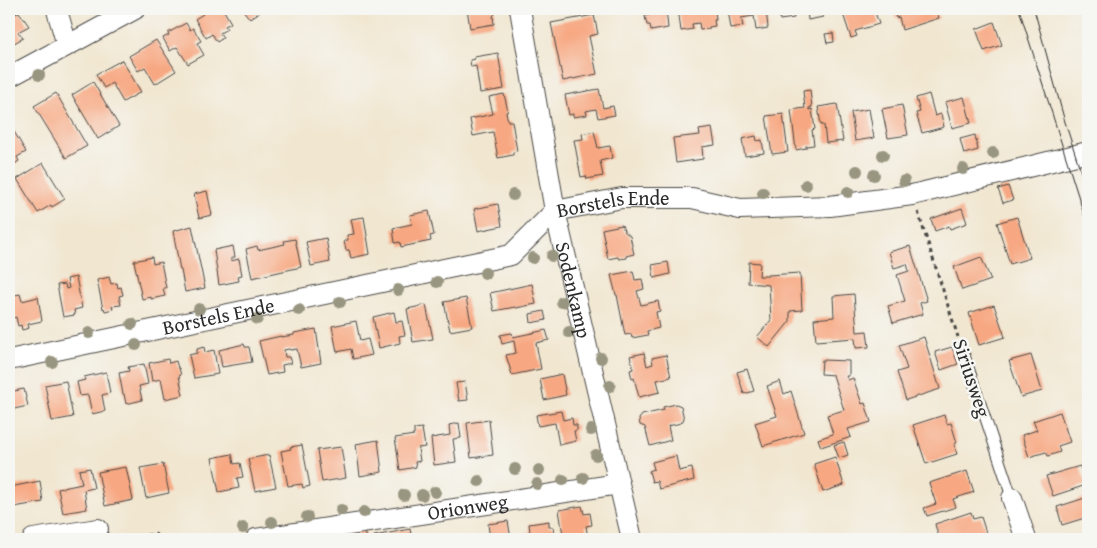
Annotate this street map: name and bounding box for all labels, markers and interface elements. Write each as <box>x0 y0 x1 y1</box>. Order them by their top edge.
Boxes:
street label: Borstels Ende <box>554 183 669 224</box>
street label: Sodenkamp <box>549 239 599 341</box>
street label: Borstels Ende <box>160 290 277 342</box>
street label: Siriusweg <box>946 335 999 421</box>
street label: Orionweg <box>425 486 510 527</box>

